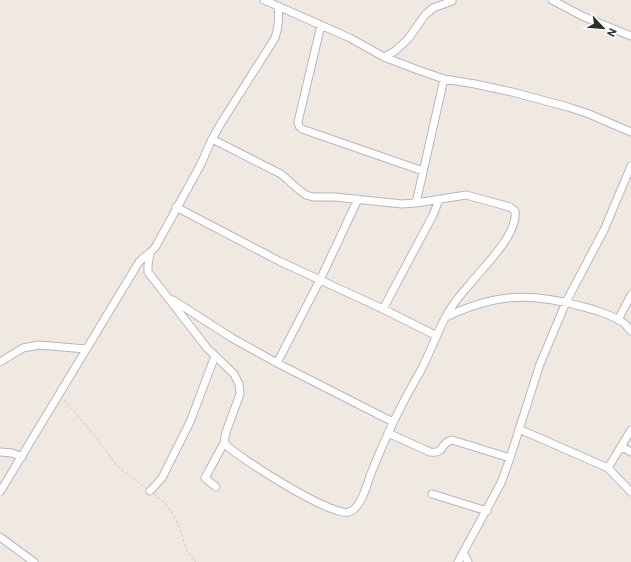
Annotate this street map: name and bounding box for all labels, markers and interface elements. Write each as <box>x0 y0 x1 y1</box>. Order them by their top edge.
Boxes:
north arrow <box>583 8 623 48</box>
text: N <box>604 26 619 39</box>

